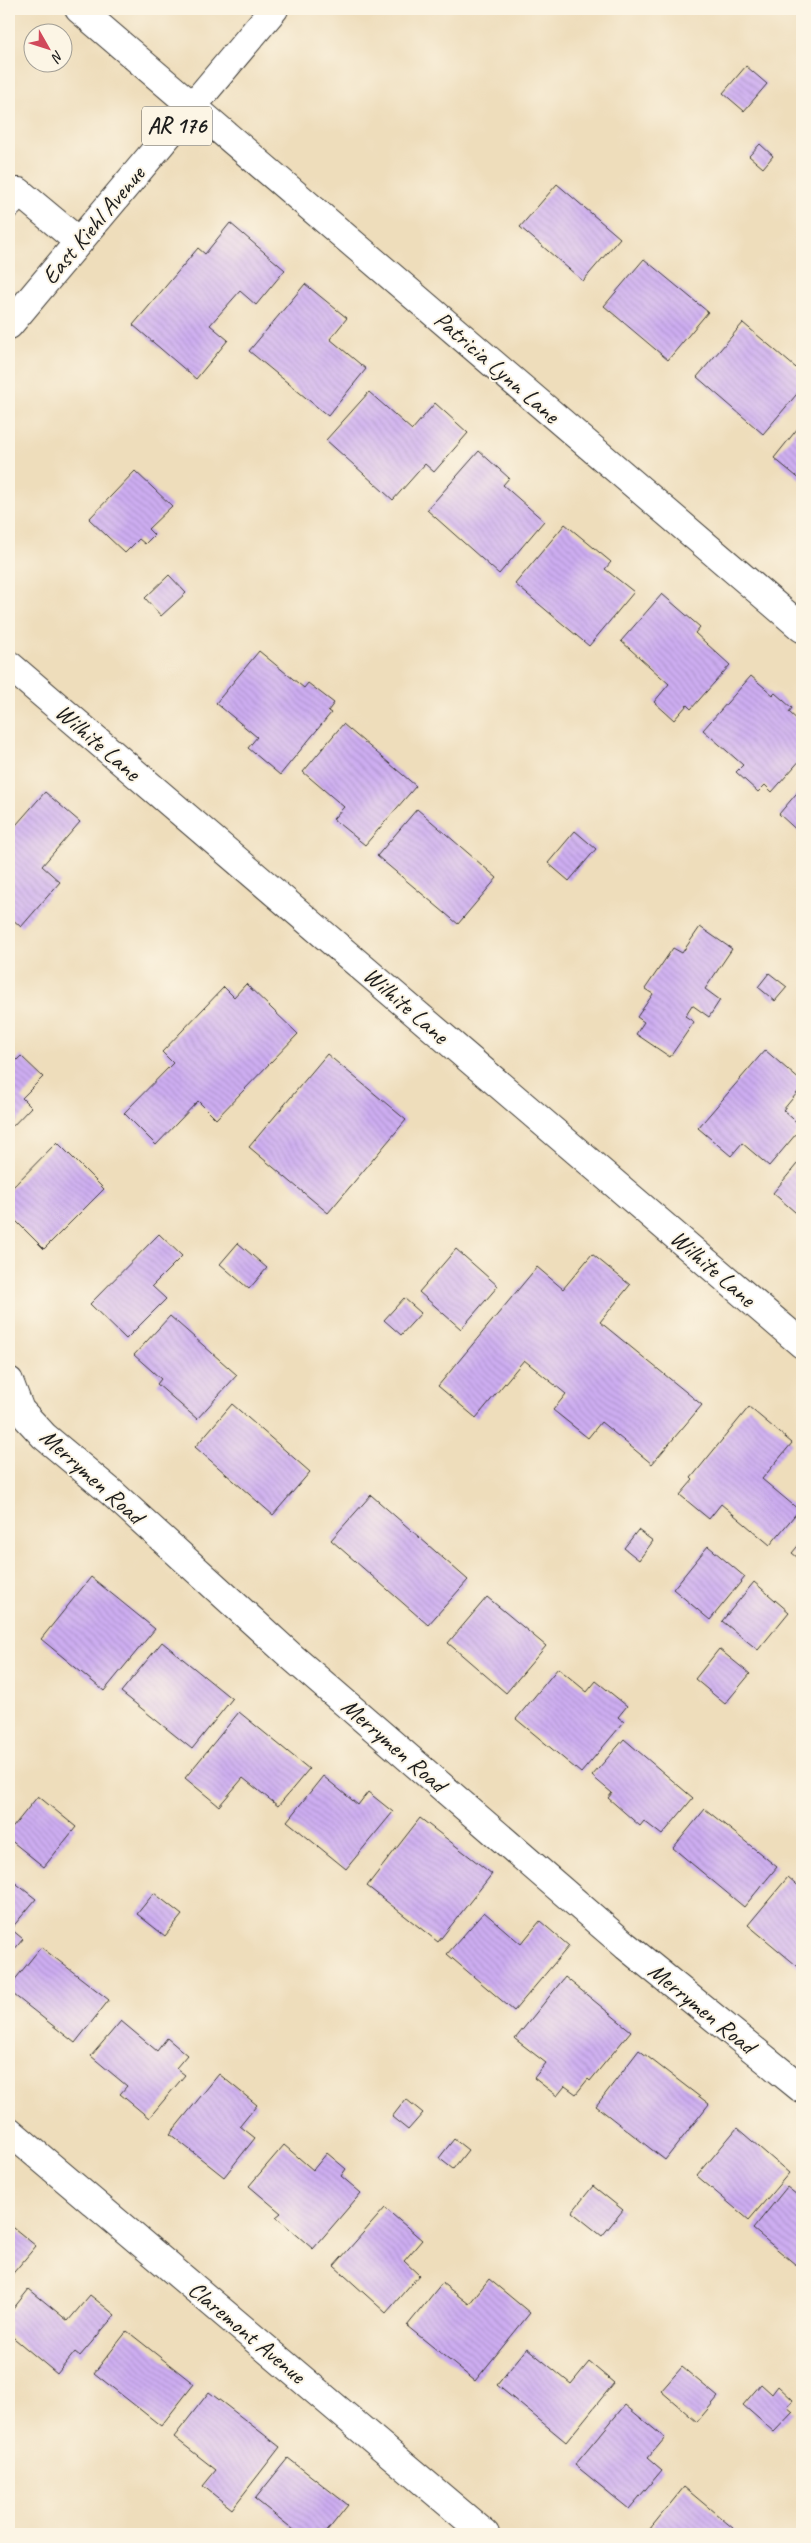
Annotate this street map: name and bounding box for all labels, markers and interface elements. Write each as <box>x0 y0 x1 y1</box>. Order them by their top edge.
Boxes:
north arrow <box>22 22 72 72</box>
text: N <box>47 47 67 66</box>
road number: AR 176 <box>142 106 212 146</box>
street label: East Kiehl Avenue <box>35 158 153 290</box>
street label: Patricia Lynn Lane <box>428 304 567 431</box>
street label: Wilhite Lane <box>49 697 148 788</box>
street label: Wilhite Lane <box>357 960 456 1051</box>
street label: Wilhite Lane <box>664 1223 763 1314</box>
street label: Merrymen Road <box>34 1422 153 1533</box>
street label: Merrymen Road <box>335 1691 455 1801</box>
street label: Merrymen Road <box>642 1956 765 2063</box>
street label: Claremont Avenue <box>182 2274 314 2391</box>

